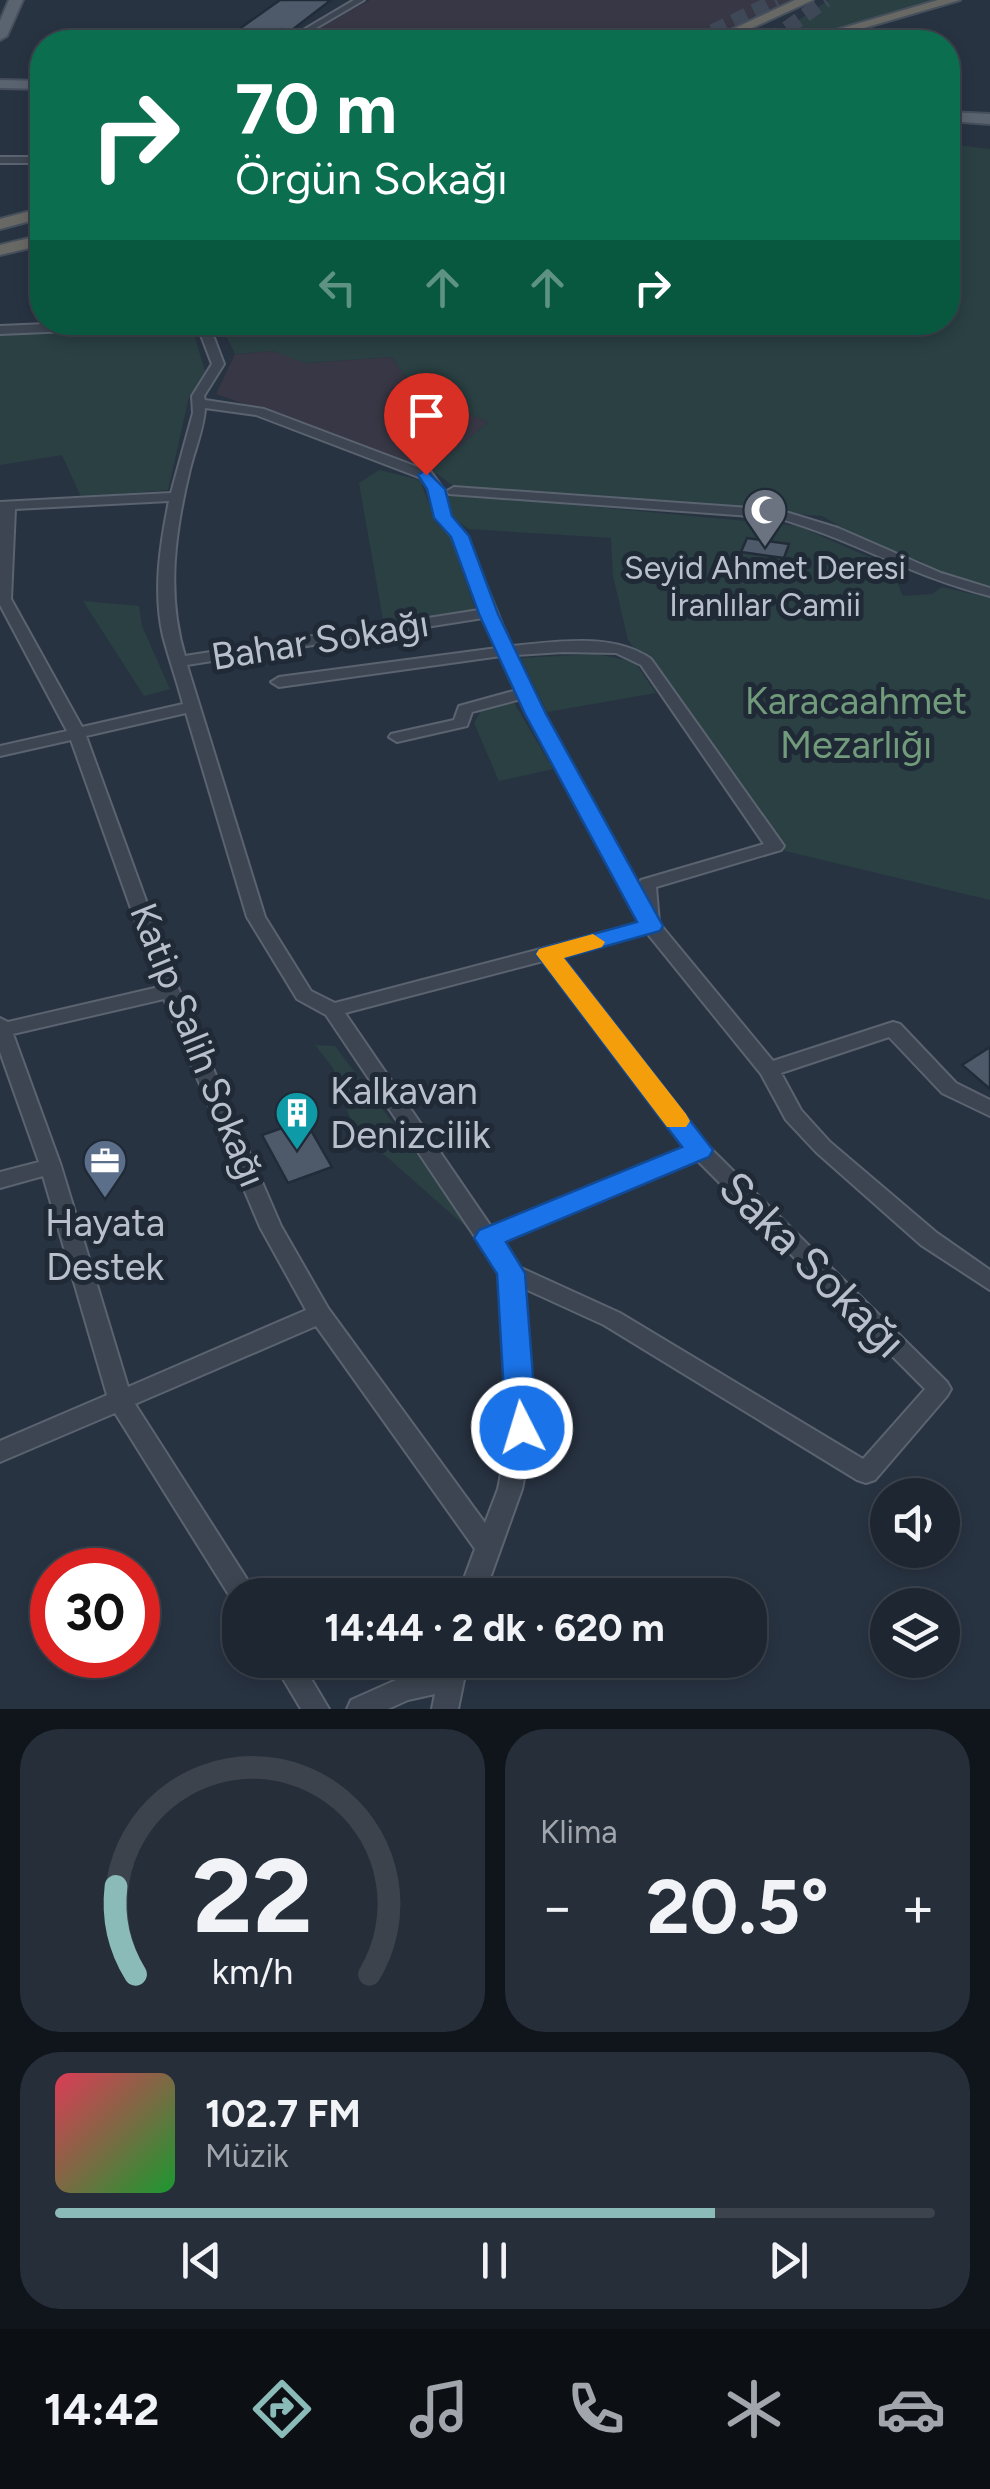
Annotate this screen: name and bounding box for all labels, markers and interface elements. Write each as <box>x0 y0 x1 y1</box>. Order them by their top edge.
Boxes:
text: 70 m <box>235 66 397 151</box>
icon: right <box>70 70 200 200</box>
text: Örgün Sokağı <box>235 151 508 205</box>
icon: left <box>310 260 365 315</box>
icon: ahead <box>415 260 470 315</box>
icon: ahead <box>520 260 575 315</box>
icon: right <box>625 260 680 315</box>
pin <box>384 373 469 476</box>
icon: arrive <box>399 388 454 443</box>
mosque icon: Seyid Ahmet Deresi İranlılar Camii <box>742 487 788 548</box>
place label: Seyid Ahmet Deresi İranlılar Camii <box>624 549 906 624</box>
street label: Bahar Sokağı <box>208 600 432 680</box>
park label: Karacaahmet Mezarlığı <box>745 678 967 768</box>
street label: Katip Salih Sokağı <box>120 897 276 1193</box>
place label: Kalkavan Denizcilik <box>330 1068 491 1158</box>
building icon: Kalkavan Denizcilik <box>274 1090 320 1151</box>
office icon: Hayata Destek <box>82 1138 128 1199</box>
street label: Saka Sokağı <box>709 1160 917 1368</box>
place label: Hayata Destek <box>45 1200 165 1290</box>
position arrow <box>470 1376 574 1480</box>
map controls <box>870 1478 960 1678</box>
button: sound <box>870 1478 960 1568</box>
speed limit sign: 30 <box>30 1548 160 1678</box>
button: layers <box>870 1588 960 1678</box>
text: 14:44 · 2 dk · 620 m <box>324 1605 665 1651</box>
text: Klima <box>540 1813 618 1851</box>
text: 22 <box>192 1833 313 1958</box>
text: 20.5° <box>646 1862 829 1952</box>
text: − <box>540 1874 574 1940</box>
text: + <box>901 1874 935 1940</box>
text: km/h <box>212 1950 293 1993</box>
text: 102.7 FM <box>205 2091 361 2137</box>
text: Müzik <box>205 2137 289 2175</box>
icon: previous <box>174 2233 229 2288</box>
icon: pause <box>467 2233 522 2288</box>
icon: next <box>761 2233 816 2288</box>
icon: directions <box>247 2374 317 2444</box>
icon: music <box>404 2374 474 2444</box>
icon: phone <box>561 2374 631 2444</box>
icon: climate <box>719 2374 789 2444</box>
icon: car <box>876 2374 946 2444</box>
text: 14:42 <box>44 2382 159 2436</box>

